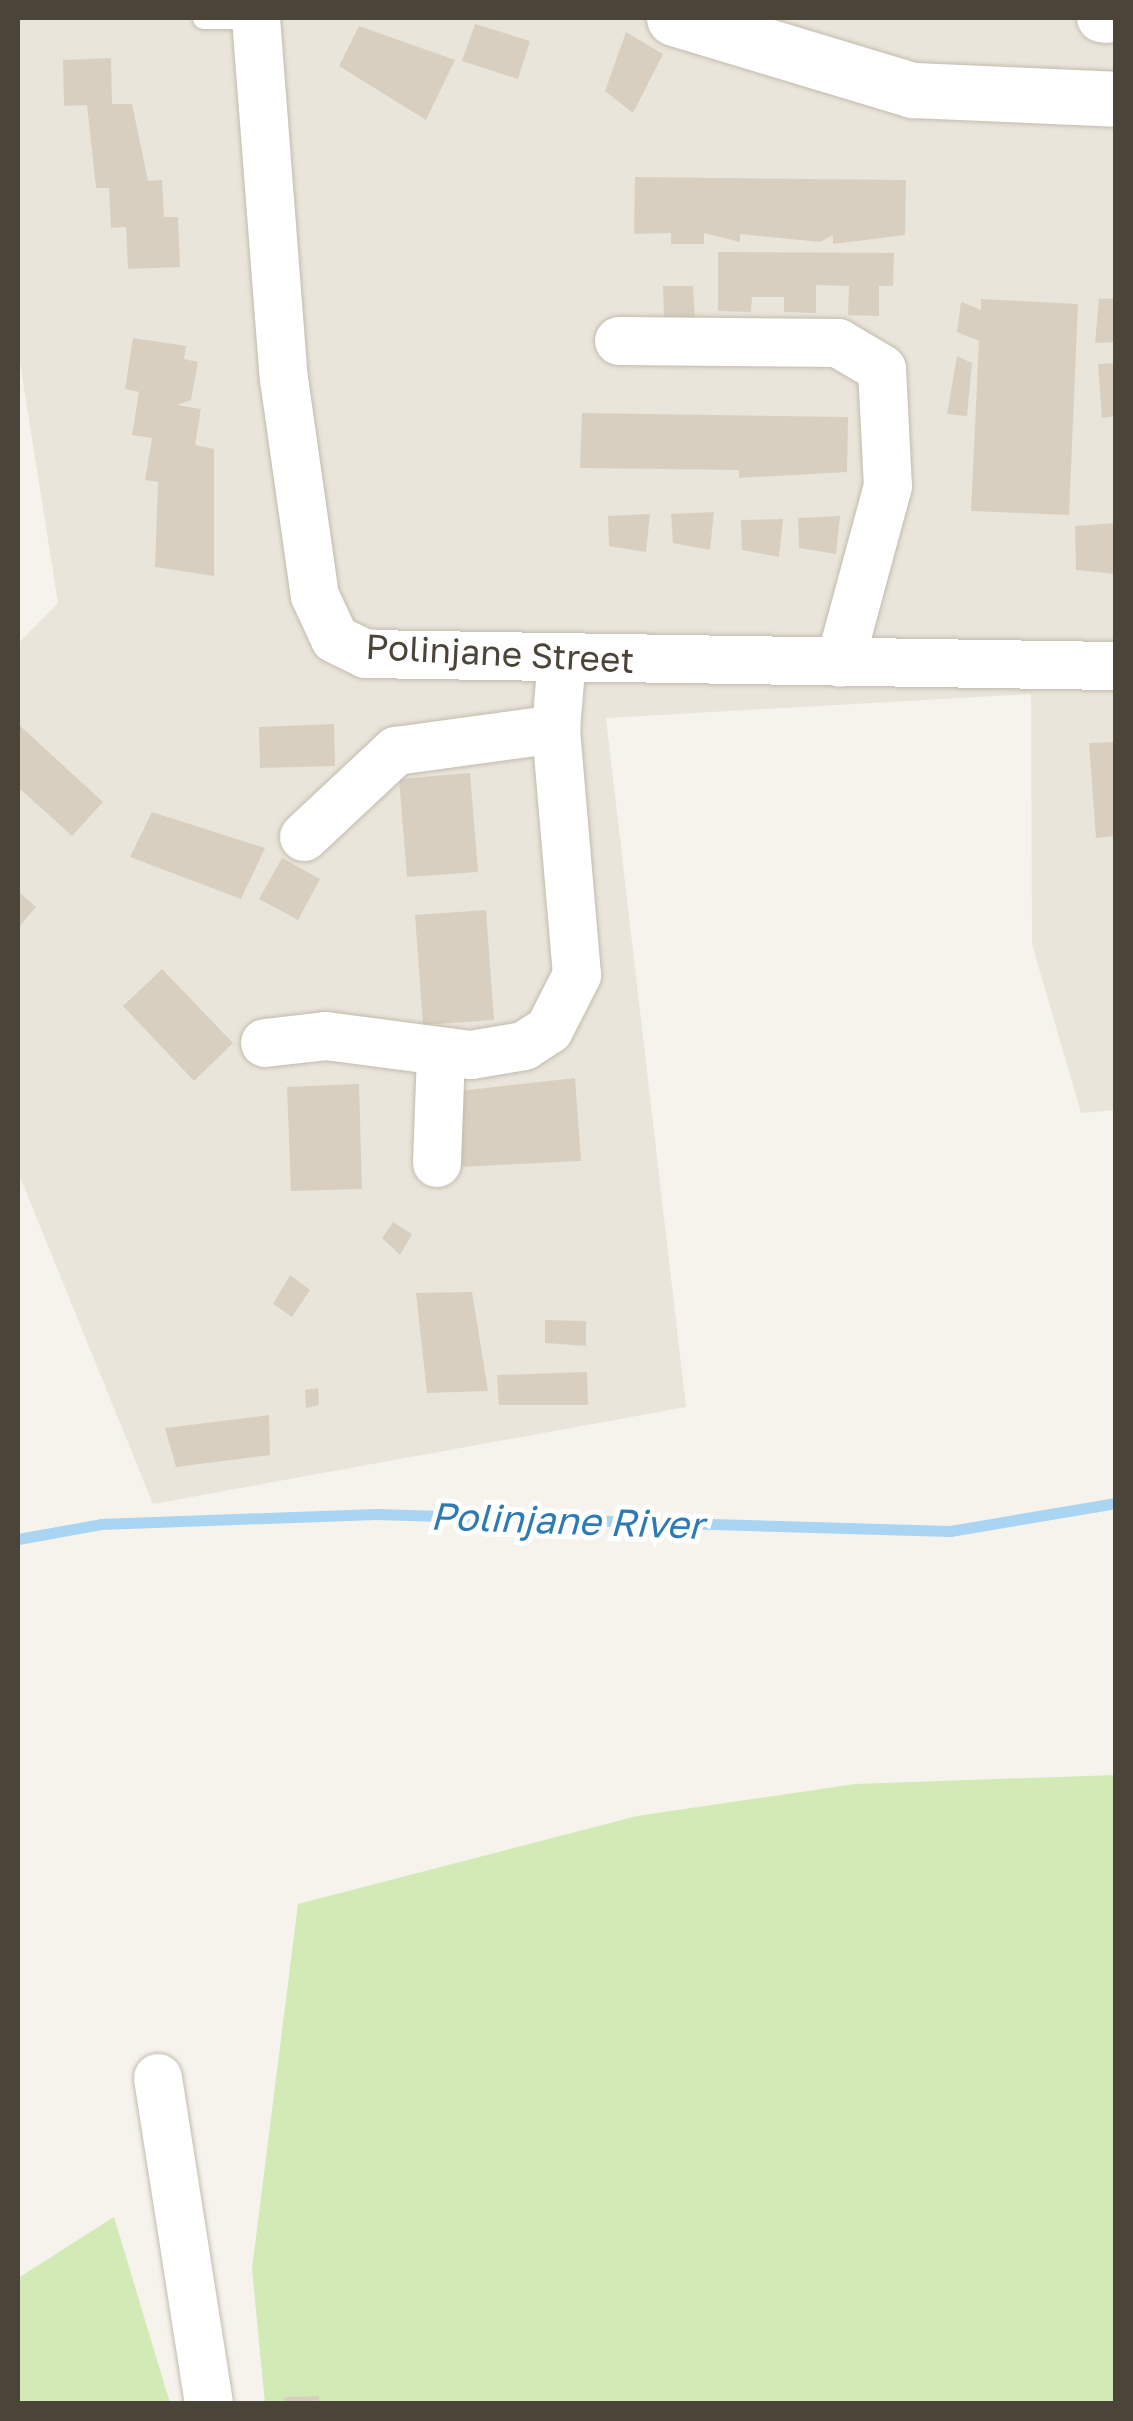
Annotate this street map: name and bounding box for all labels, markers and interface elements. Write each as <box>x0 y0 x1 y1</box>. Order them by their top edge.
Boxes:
street label: Polinjane Street <box>365 625 635 681</box>
water label: Polinjane River <box>430 1492 704 1548</box>

